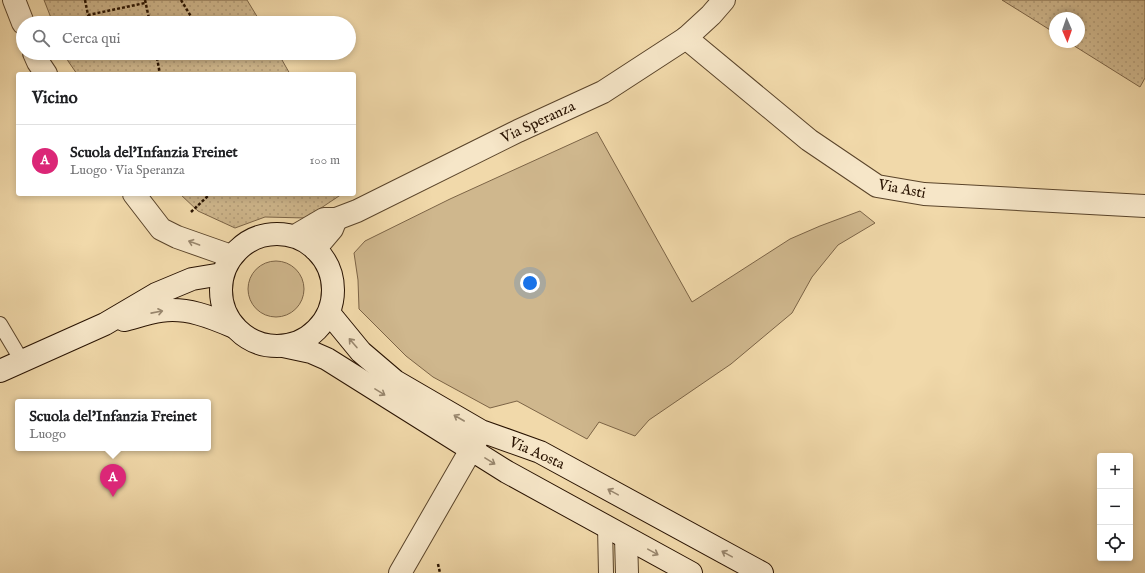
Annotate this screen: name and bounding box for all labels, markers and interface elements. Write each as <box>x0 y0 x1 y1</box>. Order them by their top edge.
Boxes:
north arrow <box>1049 12 1085 48</box>
search box <box>16 16 356 60</box>
icon: search <box>30 27 52 49</box>
text: Cerca qui <box>62 29 121 48</box>
text: Vicino <box>32 88 78 109</box>
street label: Via Speranza <box>497 96 579 148</box>
text: Scuola del'Infanzia Freinet <box>70 143 238 162</box>
text: A <box>41 152 49 169</box>
text: 100 m <box>310 152 340 169</box>
text: Luogo · Via Speranza <box>70 162 185 179</box>
street label: Via Asti <box>876 175 927 203</box>
one-way arrow <box>189 239 201 247</box>
your location <box>520 273 540 293</box>
one-way arrow <box>150 308 163 316</box>
one-way arrow <box>349 338 358 348</box>
one-way arrow <box>374 389 386 397</box>
popup <box>15 399 211 451</box>
text: Scuola del'Infanzia Freinet <box>29 407 197 426</box>
one-way arrow <box>453 414 465 422</box>
text: Luogo <box>29 426 66 443</box>
street label: Via Aosta <box>505 432 568 474</box>
map controls <box>1097 453 1133 561</box>
button: + <box>1097 453 1133 489</box>
one-way arrow <box>484 458 496 466</box>
pin: A <box>100 464 126 497</box>
one-way arrow <box>608 487 620 495</box>
button: − <box>1097 489 1133 525</box>
button: locate <box>1097 525 1133 561</box>
one-way arrow <box>647 549 659 556</box>
one-way arrow <box>722 550 734 558</box>

